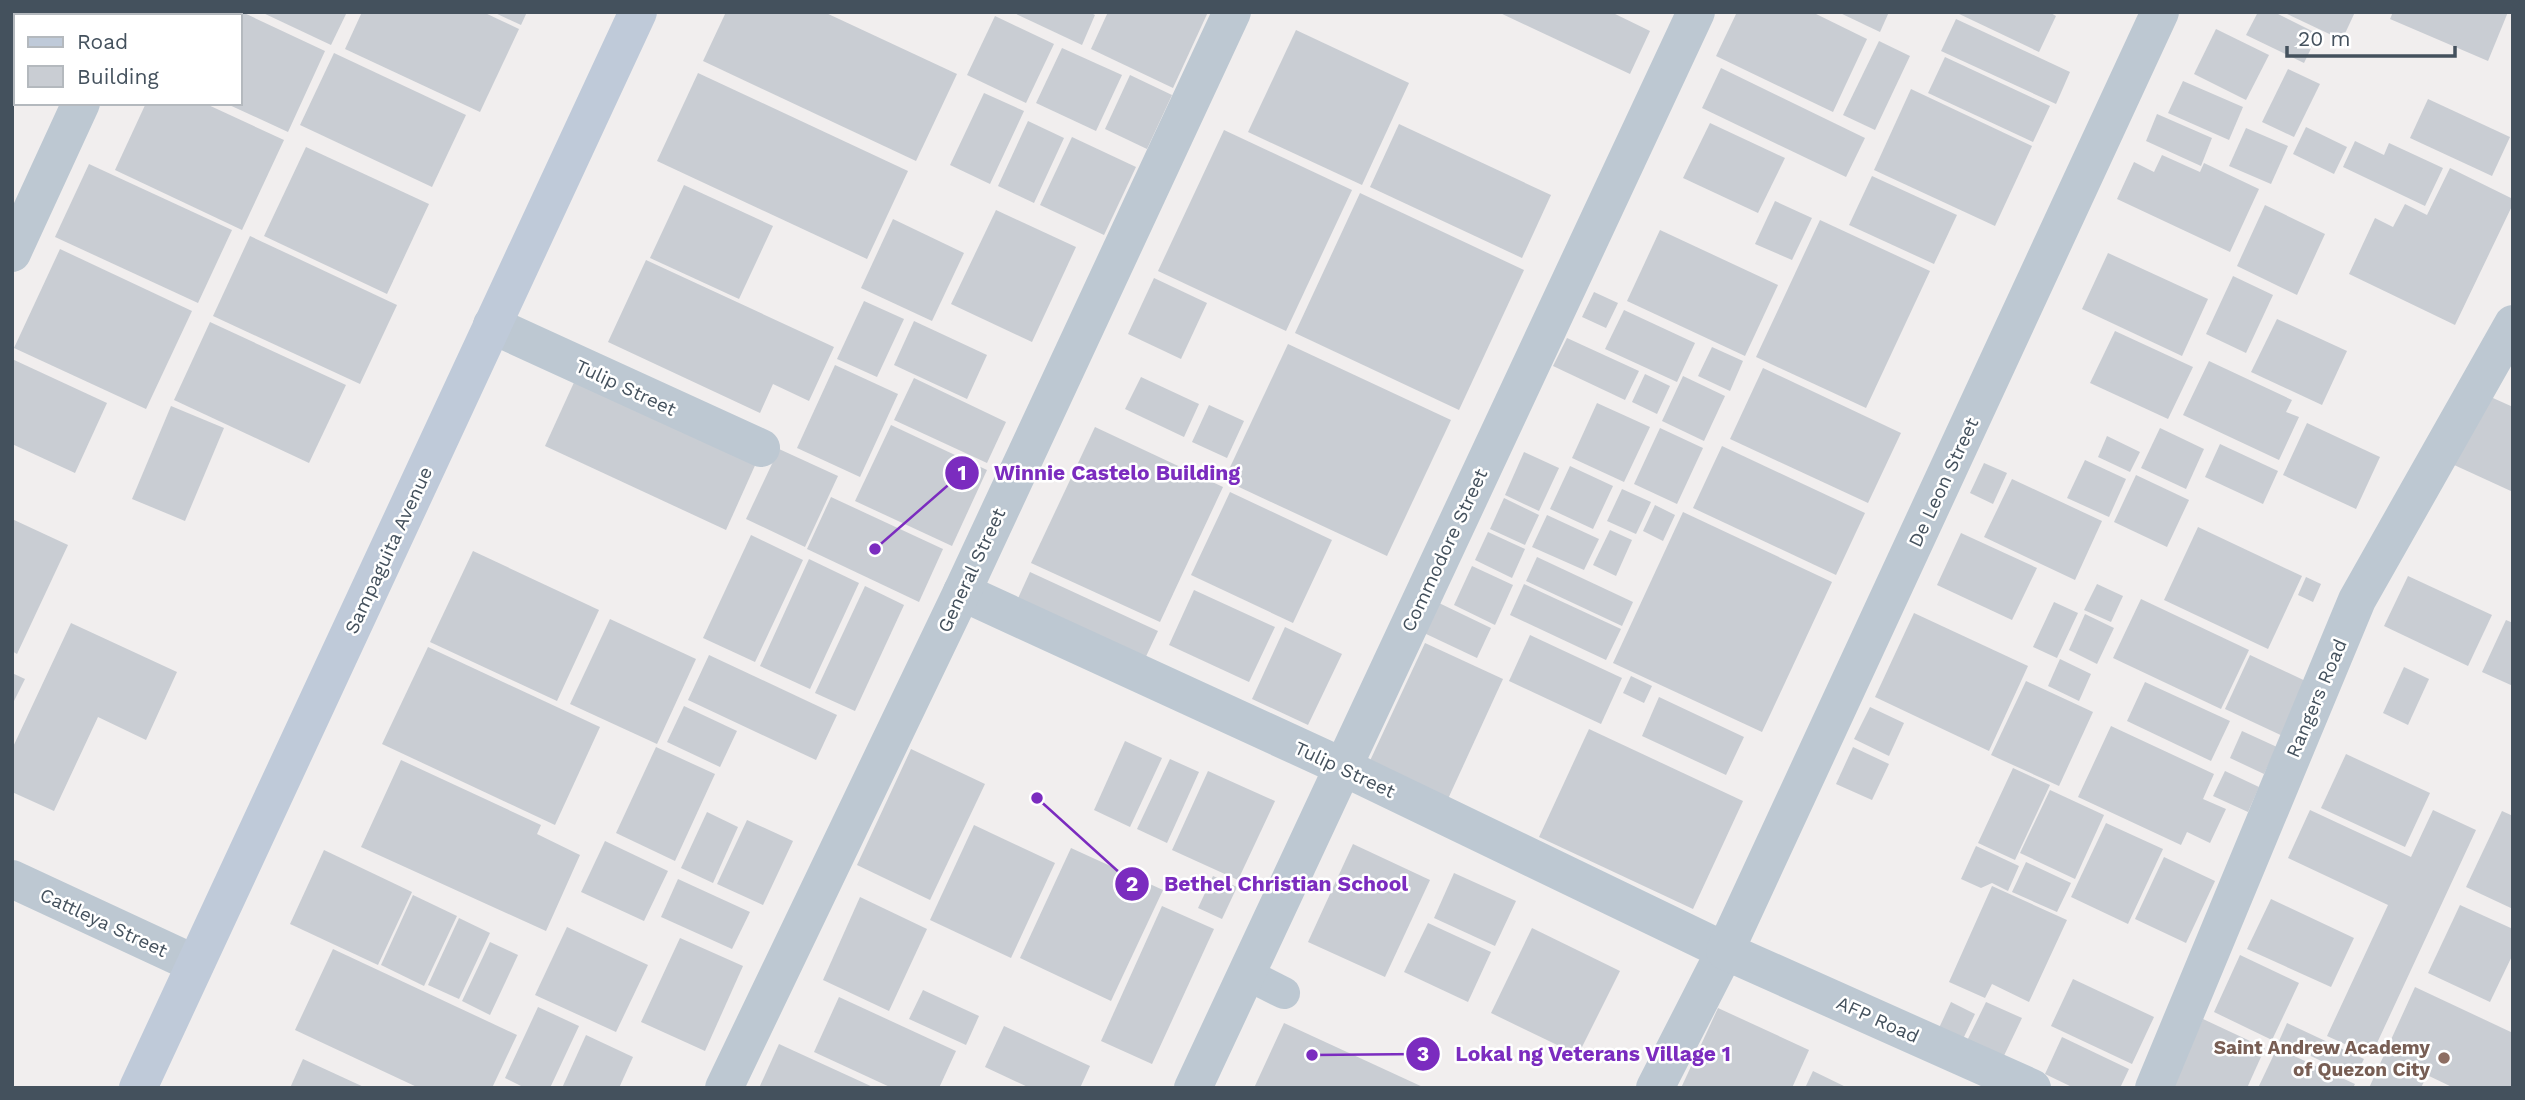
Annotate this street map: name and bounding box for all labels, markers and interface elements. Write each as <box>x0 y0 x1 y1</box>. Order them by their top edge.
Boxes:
legend <box>14 14 242 105</box>
scale bar <box>2287 14 2455 58</box>
text: 20 m <box>2298 26 2350 51</box>
text: Road <box>77 29 128 54</box>
text: Building <box>77 64 159 89</box>
street label: Tulip Street <box>572 354 680 421</box>
street label: De Leon Street <box>1903 414 1983 551</box>
callout: Winnie Castelo Building <box>944 452 1254 494</box>
text: 1 <box>957 460 967 485</box>
text: Winnie Castelo Building <box>994 460 1240 485</box>
street label: Sampaguita Avenue <box>340 463 437 637</box>
street label: Commodore Street <box>1397 465 1492 635</box>
street label: General Street <box>933 504 1010 636</box>
street label: Rangers Road <box>2281 636 2352 761</box>
street label: Tulip Street <box>1291 736 1399 803</box>
callout: Bethel Christian School <box>1115 863 1422 905</box>
text: 2 <box>1126 871 1138 896</box>
text: Bethel Christian School <box>1164 871 1408 896</box>
street label: Cattleya Street <box>36 883 171 962</box>
street label: AFP Road <box>1833 991 1923 1048</box>
callout: Lokal ng Veterans Village 1 <box>1406 1033 1746 1075</box>
place label: Saint Andrew Academy of Quezon City <box>2214 1036 2430 1081</box>
text: 3 <box>1417 1041 1429 1066</box>
text: Lokal ng Veterans Village 1 <box>1455 1041 1731 1066</box>
marker: Saint Andrew Academy of Quezon City <box>2436 1050 2452 1066</box>

